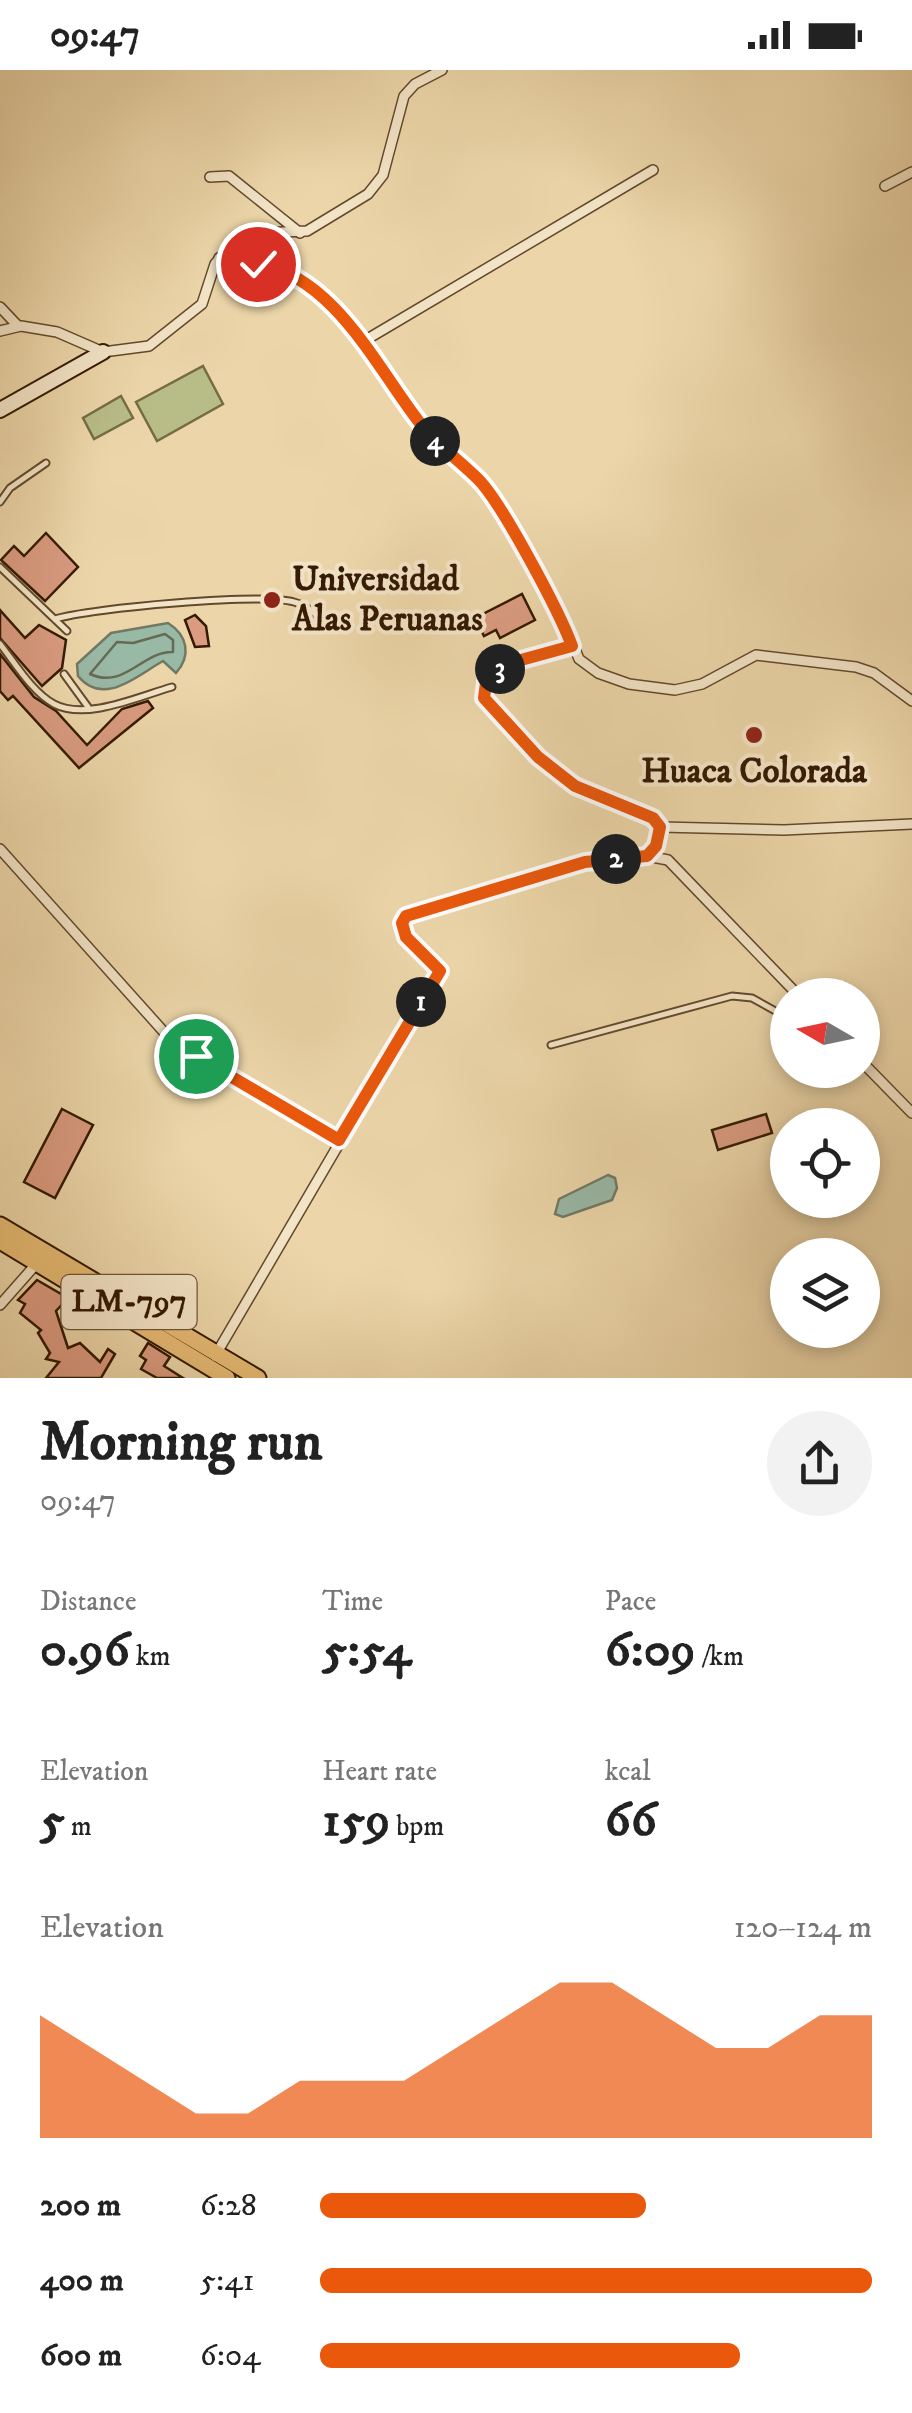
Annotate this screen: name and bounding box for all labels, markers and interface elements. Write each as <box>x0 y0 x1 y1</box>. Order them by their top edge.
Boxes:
text: 09:47 <box>50 11 140 59</box>
pin <box>216 222 301 307</box>
icon: check <box>231 237 286 292</box>
pin: 4 <box>410 416 460 466</box>
text: 4 <box>427 423 443 458</box>
place label: Universidad Alas Peruanas <box>291 558 483 642</box>
marker: Universidad Alas Peruanas <box>261 589 283 611</box>
pin: 3 <box>475 644 525 694</box>
text: 3 <box>495 651 505 686</box>
marker: Huaca Colorada <box>743 724 765 746</box>
place label: Huaca Colorada <box>641 750 868 794</box>
pin: 2 <box>591 834 641 884</box>
text: 2 <box>609 841 623 876</box>
pin: 1 <box>396 977 446 1027</box>
north arrow <box>770 978 880 1088</box>
map controls <box>770 978 880 1348</box>
text: 1 <box>416 984 426 1019</box>
pin <box>154 1014 239 1099</box>
icon: arrive <box>169 1029 224 1084</box>
button: locate <box>770 1108 880 1218</box>
button: layers <box>770 1238 880 1348</box>
road number: LM-797 <box>62 1275 196 1329</box>
text: Morning run <box>40 1409 322 1478</box>
button: share <box>767 1411 872 1516</box>
text: 09:47 <box>40 1481 116 1521</box>
text: Distance <box>40 1584 136 1619</box>
text: Time <box>322 1584 383 1619</box>
text: Pace <box>605 1584 656 1619</box>
text: 0.96 <box>40 1619 130 1682</box>
text: 5:54 <box>322 1619 411 1682</box>
text: 6:09 <box>605 1619 696 1682</box>
text: km <box>130 1639 171 1674</box>
text: /km <box>696 1639 744 1674</box>
text: Elevation <box>40 1754 148 1789</box>
text: Heart rate <box>322 1754 437 1789</box>
text: kcal <box>605 1754 651 1789</box>
text: 5 <box>40 1789 65 1852</box>
text: 159 <box>322 1789 390 1852</box>
text: 66 <box>605 1789 657 1852</box>
text: m <box>65 1809 92 1844</box>
text: bpm <box>390 1809 444 1844</box>
text: Elevation <box>40 1908 164 1948</box>
text: 120–124 m <box>734 1908 872 1948</box>
text: 200 m <box>40 2186 121 2226</box>
text: 6:28 <box>200 2186 257 2226</box>
text: 400 m <box>40 2261 124 2301</box>
text: 5:41 <box>200 2261 254 2301</box>
text: 600 m <box>40 2336 122 2376</box>
text: 6:04 <box>200 2336 261 2376</box>

